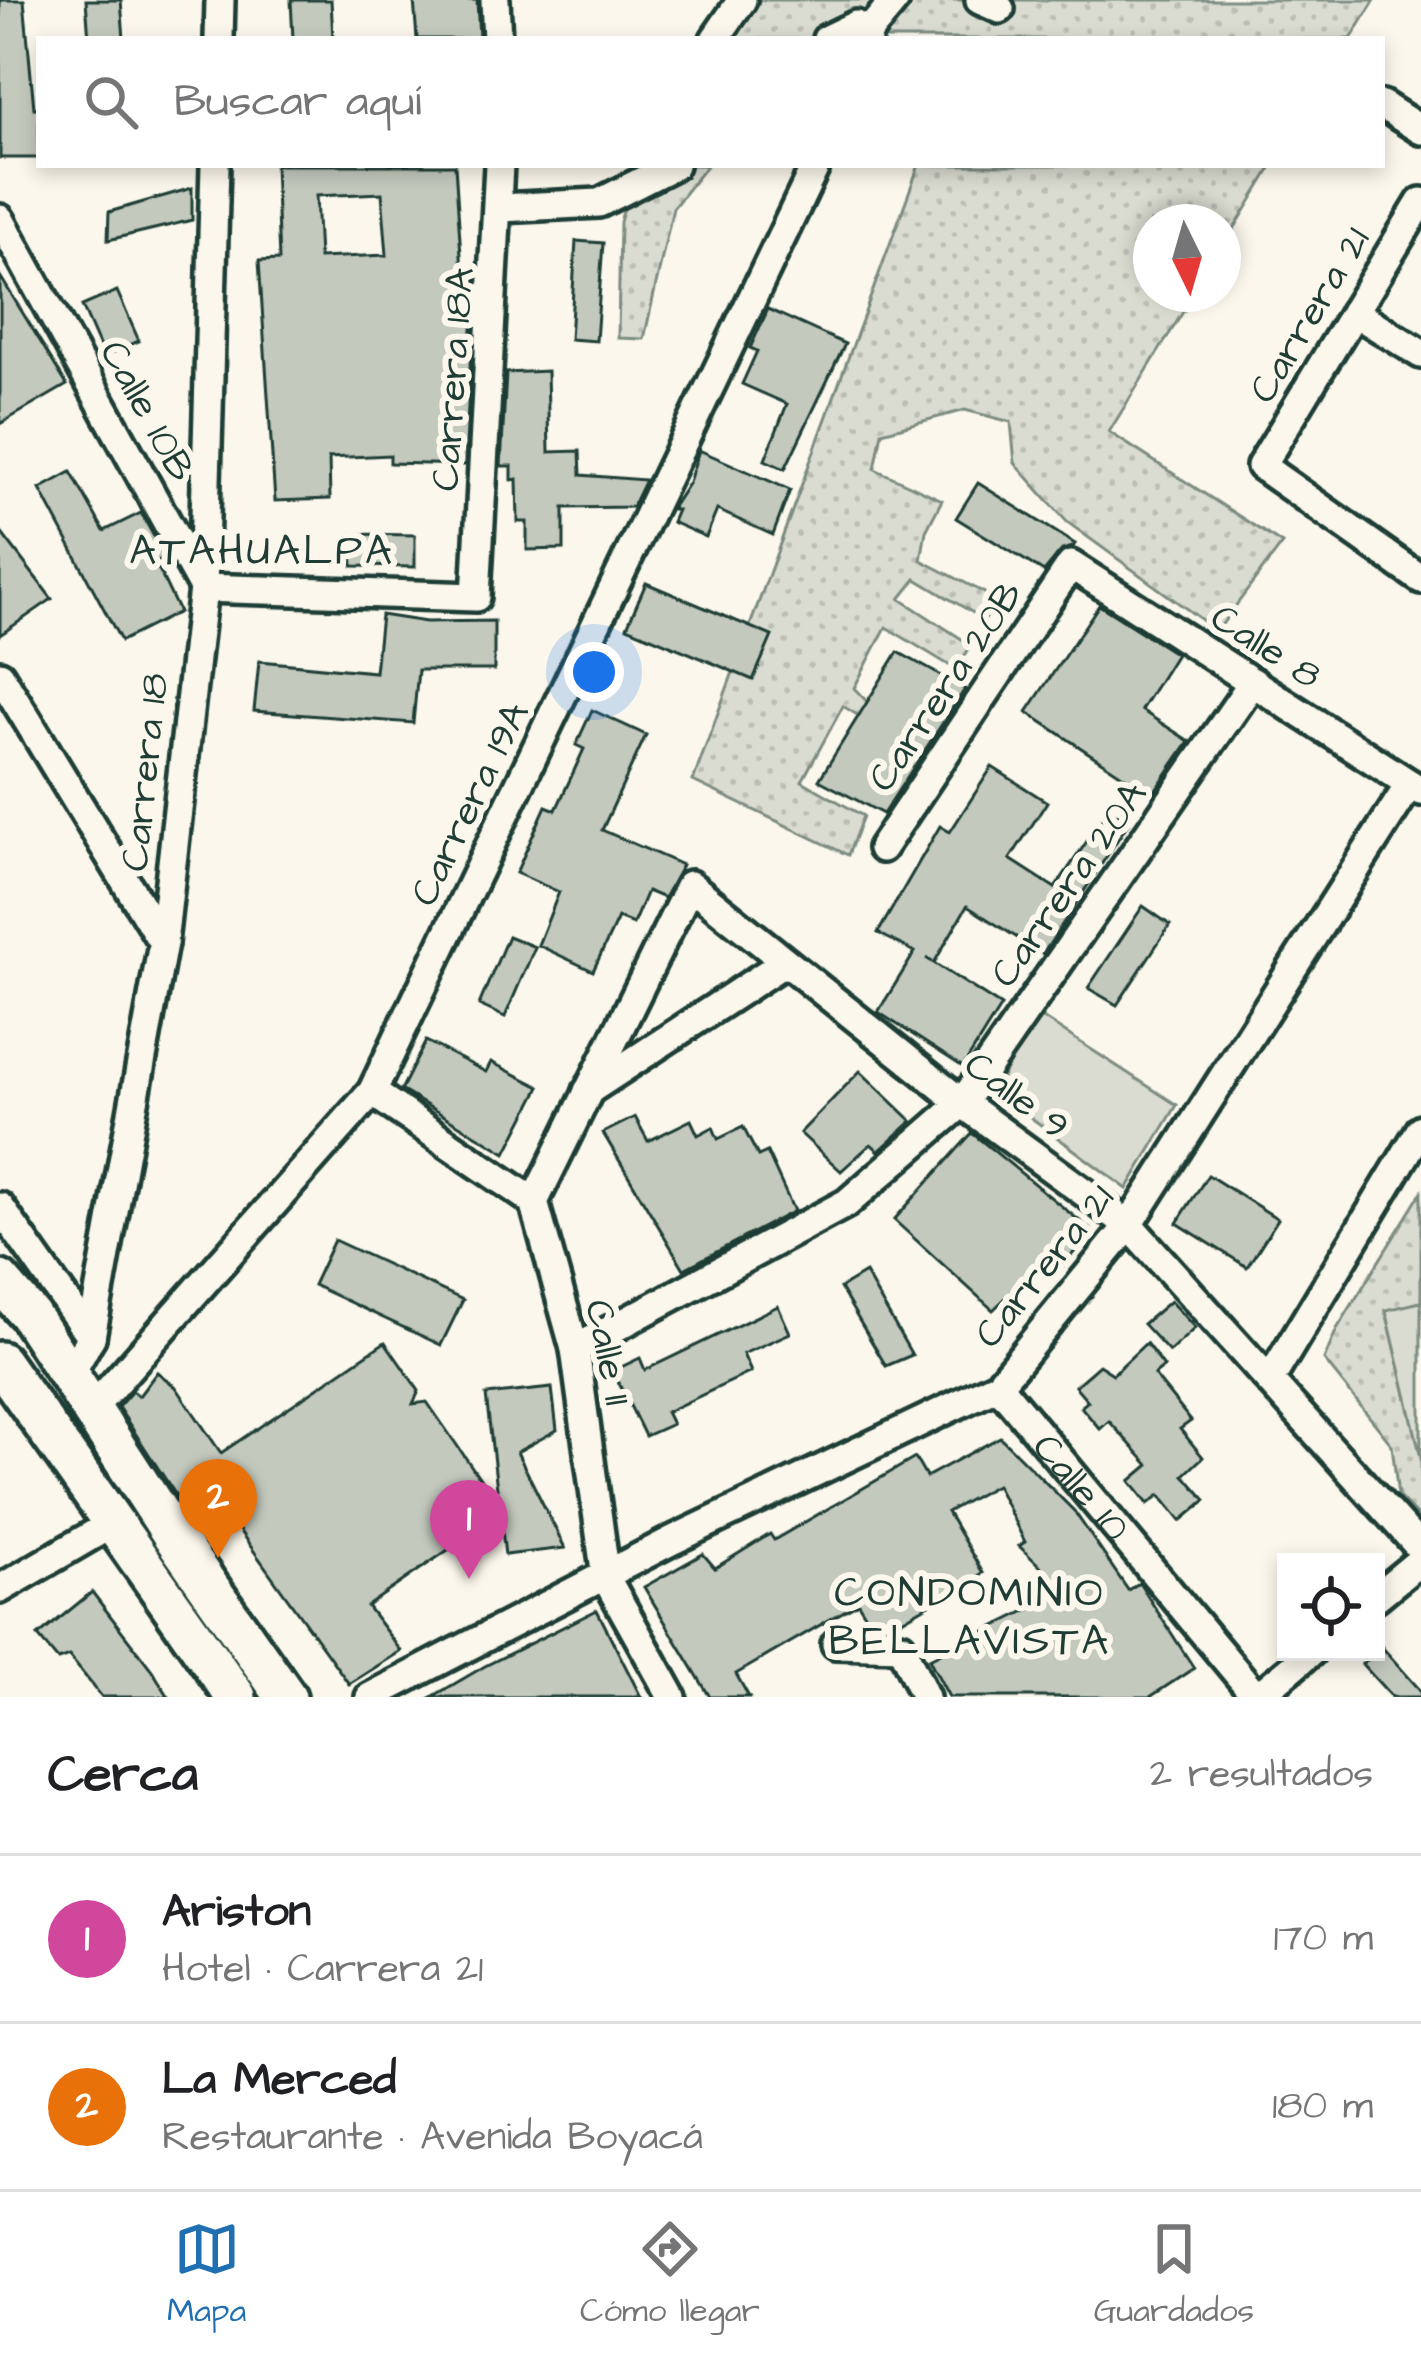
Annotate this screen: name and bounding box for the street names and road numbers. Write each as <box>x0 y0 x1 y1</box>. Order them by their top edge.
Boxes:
street label: Carrera 21 <box>1237 218 1384 413</box>
street label: Carrera 18A <box>419 266 489 493</box>
street label: Calle 10B <box>85 331 207 492</box>
street label: Carrera 20B <box>856 571 1037 803</box>
street label: Calle 8 <box>1200 592 1331 703</box>
street label: Carrera 18 <box>109 671 183 874</box>
street label: Carrera 19A <box>398 693 543 915</box>
street label: Carrera 20A <box>978 771 1161 999</box>
street label: Calle 9 <box>953 1039 1080 1154</box>
street label: Carrera 21 <box>963 1174 1128 1360</box>
street label: Calle 11 <box>570 1295 644 1410</box>
street label: Calle 10 <box>1019 1423 1141 1554</box>

